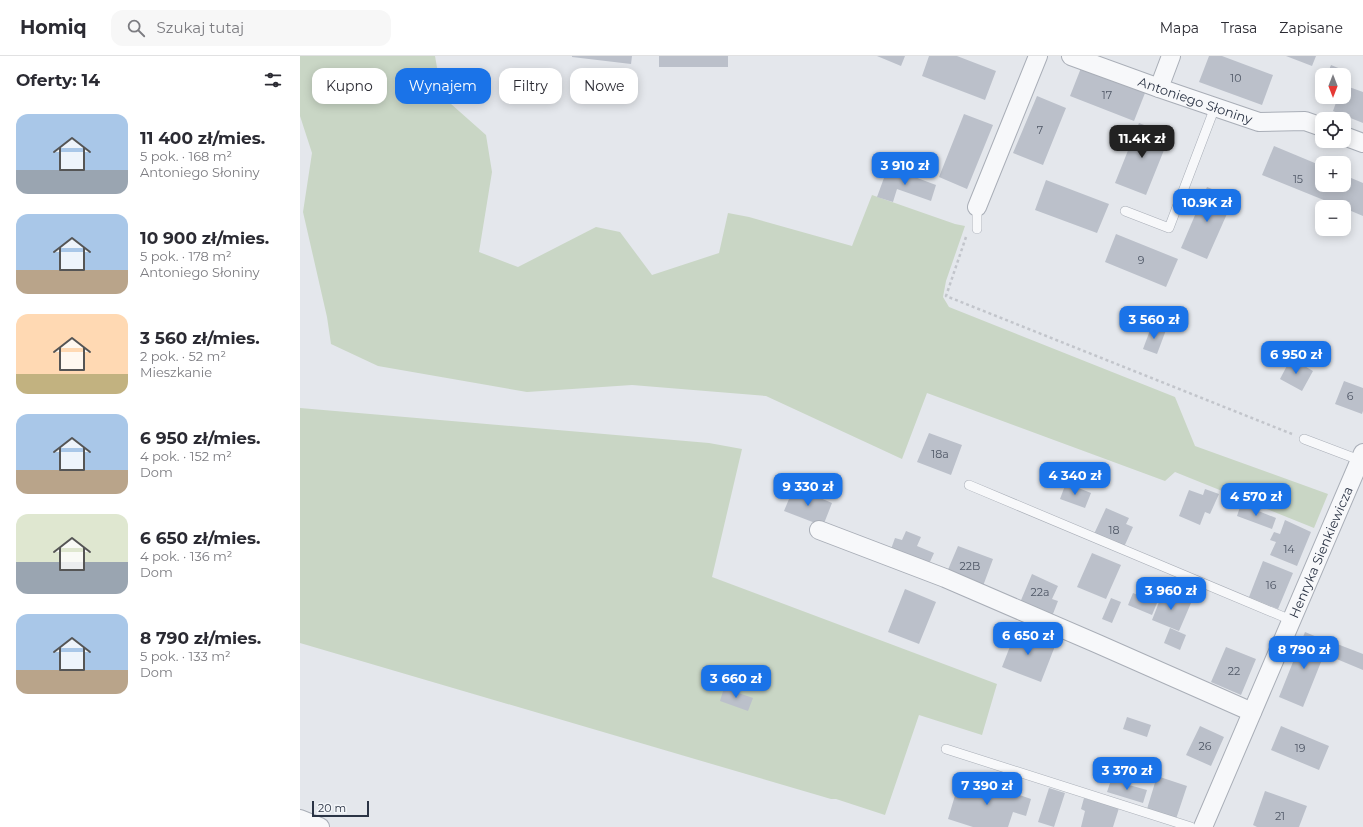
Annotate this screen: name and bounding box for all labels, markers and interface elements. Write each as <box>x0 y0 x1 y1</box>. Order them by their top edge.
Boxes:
search box <box>111 10 391 46</box>
text: Homiq <box>20 16 87 39</box>
icon: search <box>125 17 147 39</box>
text: Szukaj tutaj <box>157 18 244 37</box>
text: Mapa <box>1160 19 1199 37</box>
text: Trasa <box>1221 19 1257 37</box>
text: Zapisane <box>1279 19 1343 37</box>
chip: Kupno <box>312 68 387 104</box>
chip: Wynajem <box>395 68 491 104</box>
chip: Filtry <box>499 68 562 104</box>
chip: Nowe <box>570 68 638 104</box>
north arrow <box>1315 68 1351 104</box>
map controls <box>1315 68 1351 236</box>
icon: filters <box>262 69 284 91</box>
text: Oferty: 14 <box>16 70 100 90</box>
house number: 10 <box>1230 71 1242 85</box>
street label: Antoniego Słoniny <box>1136 73 1255 127</box>
house number: 17 <box>1102 88 1112 102</box>
button: locate <box>1315 112 1351 148</box>
house number: 7 <box>1037 123 1043 137</box>
pin: 11.4K zł <box>1101 125 1183 159</box>
text: 11 400 zł/mies. <box>140 128 265 148</box>
icon: home <box>48 130 96 178</box>
text: 11.4K zł <box>1118 130 1166 146</box>
text: 5 pok. · 168 m² <box>140 148 232 164</box>
pin: 3 910 zł <box>864 152 946 186</box>
button: + <box>1315 156 1351 192</box>
text: 3 910 zł <box>881 157 929 173</box>
text: Antoniego Słoniny <box>140 164 260 180</box>
house number: 15 <box>1293 172 1303 186</box>
pin: 10.9K zł <box>1166 189 1248 223</box>
text: 10.9K zł <box>1182 194 1232 210</box>
button: − <box>1315 200 1351 236</box>
text: 10 900 zł/mies. <box>140 228 269 248</box>
icon: home <box>48 230 96 278</box>
text: 5 pok. · 178 m² <box>140 248 232 264</box>
house number: 9 <box>1138 253 1145 267</box>
text: Antoniego Słoniny <box>140 264 260 280</box>
pin: 3 560 zł <box>1113 306 1195 340</box>
text: 3 560 zł <box>1128 311 1180 327</box>
text: 3 560 zł/mies. <box>140 328 260 348</box>
icon: home <box>48 330 96 378</box>
pin: 6 950 zł <box>1255 341 1337 375</box>
text: 6 950 zł <box>1270 346 1322 362</box>
text: 2 pok. · 52 m² <box>140 348 226 364</box>
text: Mieszkanie <box>140 364 212 380</box>
house number: 6 <box>1347 389 1354 403</box>
text: 6 950 zł/mies. <box>140 428 260 448</box>
icon: home <box>48 430 96 478</box>
house number: 18a <box>931 447 949 461</box>
text: 4 pok. · 152 m² <box>140 448 232 464</box>
pin: 4 340 zł <box>1034 462 1116 496</box>
text: Dom <box>140 464 173 480</box>
text: 4 340 zł <box>1048 467 1102 483</box>
pin: 9 330 zł <box>767 473 849 507</box>
text: 9 330 zł <box>782 478 834 494</box>
pin: 4 570 zł <box>1215 483 1297 517</box>
street label: Henryka Sienkiewicza <box>1285 484 1356 620</box>
text: 4 570 zł <box>1230 488 1282 504</box>
house number: 18 <box>1109 523 1120 537</box>
text: 6 650 zł/mies. <box>140 528 260 548</box>
icon: home <box>48 530 96 578</box>
house number: 14 <box>1283 542 1295 556</box>
text: 4 pok. · 136 m² <box>140 548 232 564</box>
house number: 22B <box>960 559 980 573</box>
text: Dom <box>140 564 173 580</box>
pin: 3 960 zł <box>1130 577 1212 611</box>
house number: 16 <box>1266 578 1277 592</box>
text: 3 960 zł <box>1145 582 1197 598</box>
house number: 22a <box>1031 585 1050 599</box>
pin: 6 650 zł <box>987 622 1069 656</box>
text: 6 650 zł <box>1002 627 1054 643</box>
text: 8 790 zł/mies. <box>140 628 261 648</box>
icon: home <box>48 630 96 678</box>
pin: 8 790 zł <box>1263 636 1345 670</box>
text: 8 790 zł <box>1278 641 1330 657</box>
text: 5 pok. · 133 m² <box>140 648 231 664</box>
text: Dom <box>140 664 173 680</box>
house number: 22 <box>1228 664 1240 678</box>
pin: 3 660 zł <box>695 665 777 699</box>
text: 3 660 zł <box>710 670 762 686</box>
house number: 26 <box>1199 739 1212 753</box>
house number: 19 <box>1295 741 1306 755</box>
pin: 3 370 zł <box>1086 757 1168 791</box>
text: 3 370 zł <box>1102 762 1152 778</box>
pin: 7 390 zł <box>946 772 1028 806</box>
text: 7 390 zł <box>961 777 1013 793</box>
scale bar <box>312 799 369 818</box>
text: 20 m <box>318 801 346 815</box>
house number: 21 <box>1275 809 1285 823</box>

